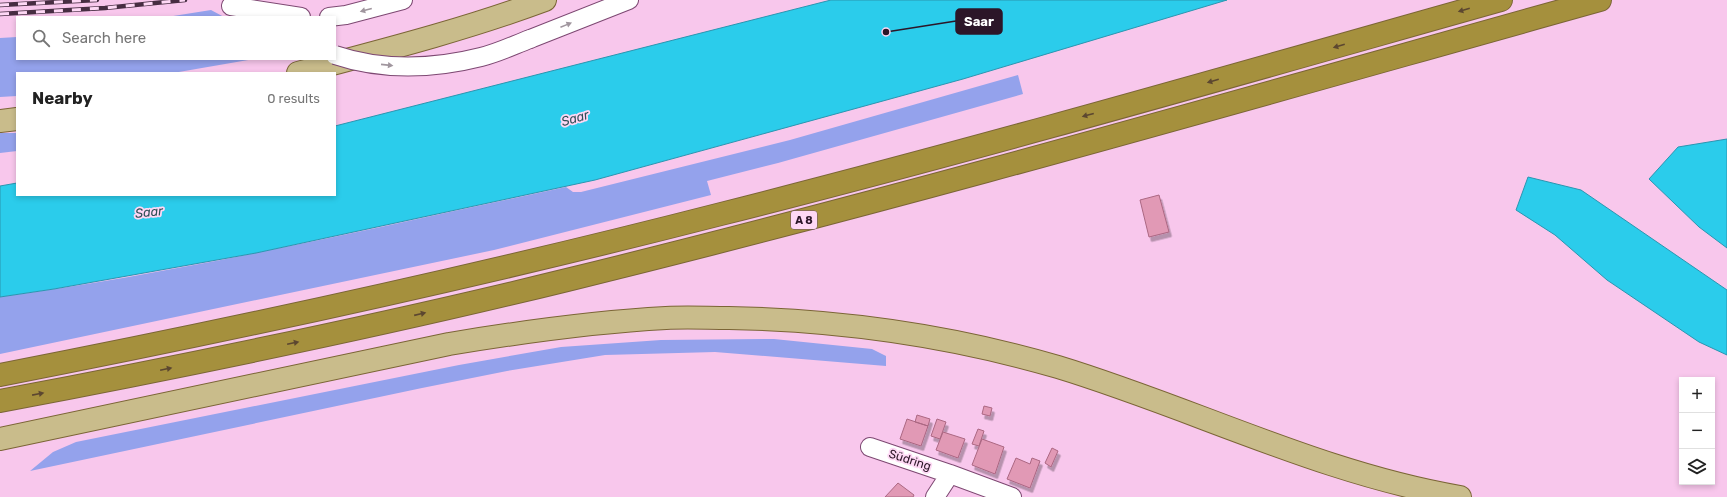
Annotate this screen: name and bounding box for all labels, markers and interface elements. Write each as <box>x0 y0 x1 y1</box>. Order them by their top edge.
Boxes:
one-way arrow <box>360 7 372 13</box>
one-way arrow <box>1457 8 1470 14</box>
callout: Saar <box>956 9 1002 34</box>
text: Saar <box>964 14 994 29</box>
search box <box>16 16 336 60</box>
one-way arrow <box>561 21 573 27</box>
icon: search <box>30 27 52 49</box>
text: Search here <box>62 29 146 47</box>
one-way arrow <box>1332 43 1345 49</box>
one-way arrow <box>381 62 393 68</box>
one-way arrow <box>1207 78 1220 84</box>
text: Nearby <box>32 88 93 108</box>
text: 0 results <box>267 91 320 106</box>
water label: Saar <box>559 107 592 129</box>
one-way arrow <box>1082 112 1094 118</box>
water label: Saar <box>134 203 165 221</box>
road number: A 8 <box>791 211 817 229</box>
one-way arrow <box>414 310 426 316</box>
one-way arrow <box>287 339 299 345</box>
one-way arrow <box>160 366 172 372</box>
map controls <box>1679 377 1715 485</box>
button: + <box>1679 377 1715 413</box>
one-way arrow <box>32 391 44 397</box>
button: − <box>1679 413 1715 449</box>
street label: Südring <box>887 447 933 473</box>
button: layers <box>1679 449 1715 485</box>

